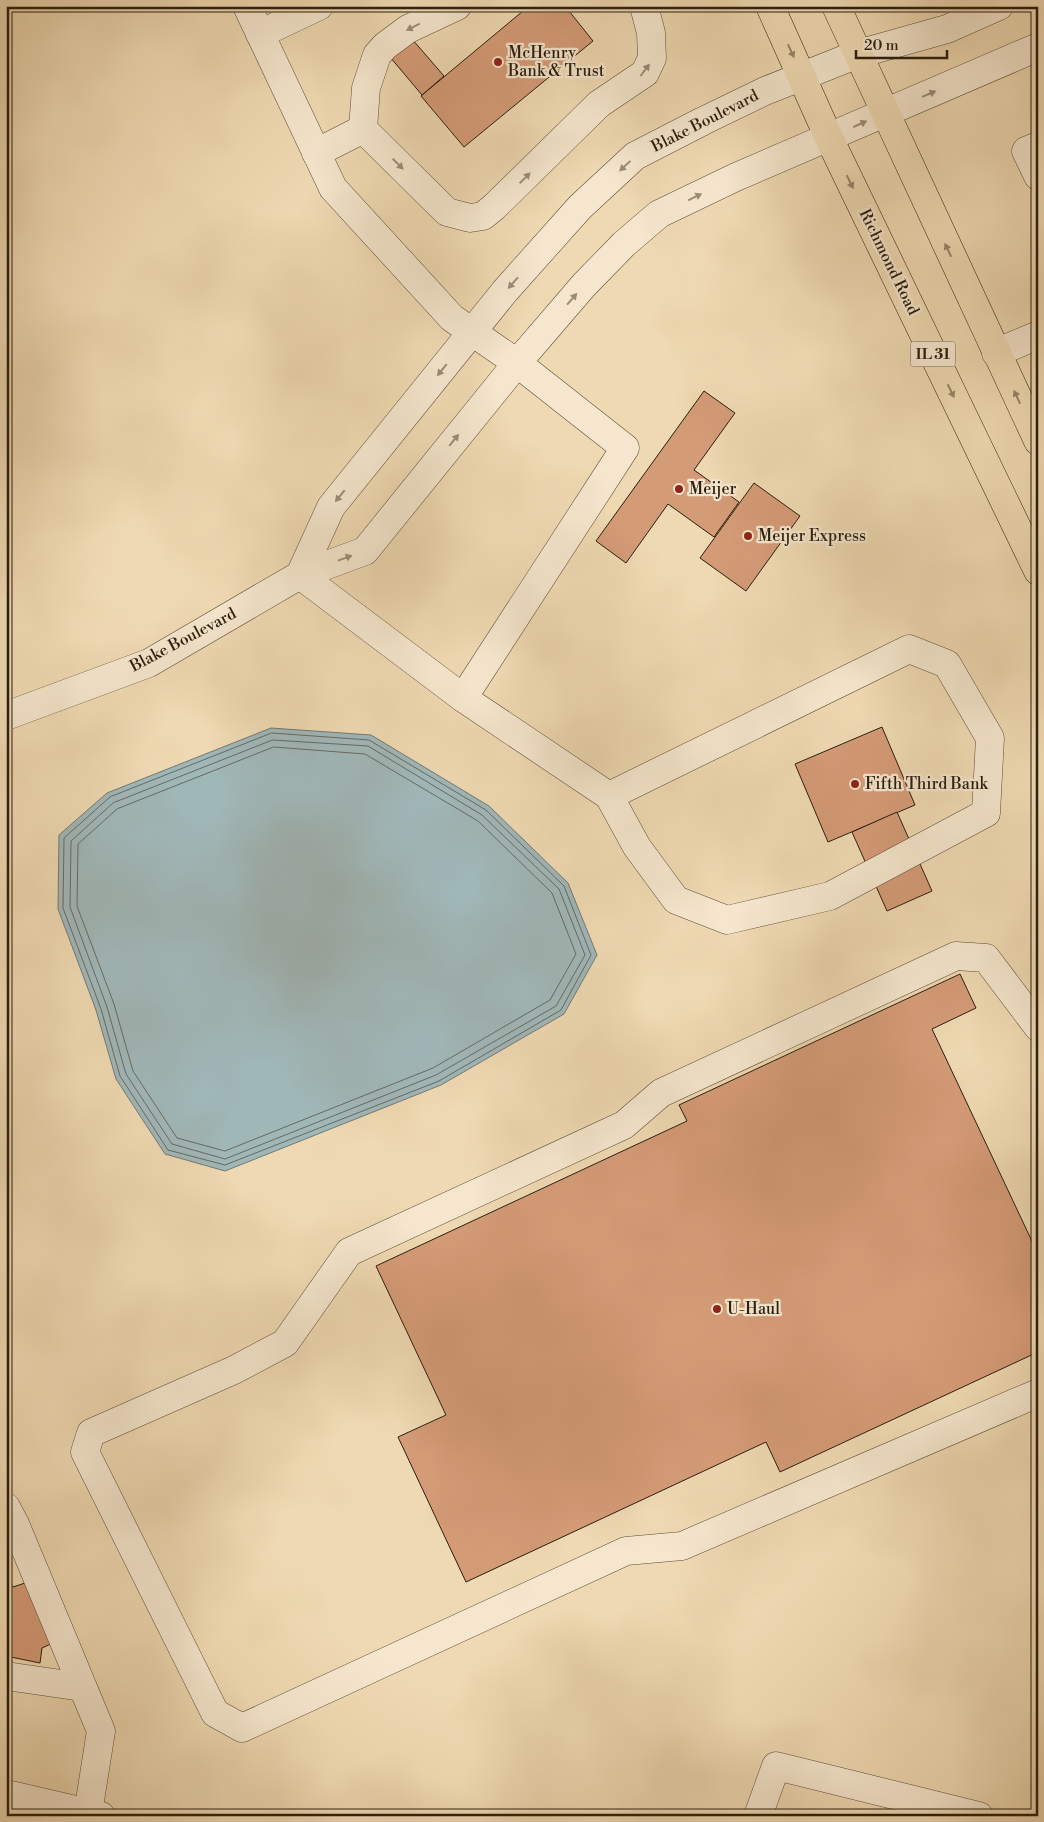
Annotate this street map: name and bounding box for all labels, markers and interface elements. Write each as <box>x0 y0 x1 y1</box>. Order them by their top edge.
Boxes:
one-way arrow <box>406 23 420 31</box>
scale bar <box>856 28 948 60</box>
text: 20 m <box>864 36 899 55</box>
place label: McHenry Bank & Trust <box>507 43 605 81</box>
one-way arrow <box>787 44 795 58</box>
marker: McHenry Bank & Trust <box>492 56 504 68</box>
one-way arrow <box>640 63 650 76</box>
street label: Blake Boulevard <box>647 85 762 157</box>
one-way arrow <box>922 89 936 97</box>
one-way arrow <box>853 120 867 128</box>
one-way arrow <box>392 157 404 169</box>
one-way arrow <box>619 160 632 171</box>
one-way arrow <box>518 172 530 184</box>
one-way arrow <box>846 175 854 189</box>
one-way arrow <box>688 193 703 201</box>
street label: Richmond Road <box>855 206 923 318</box>
one-way arrow <box>944 243 952 257</box>
one-way arrow <box>507 276 519 288</box>
one-way arrow <box>566 293 577 306</box>
road number: IL 31 <box>910 342 956 366</box>
one-way arrow <box>436 363 447 376</box>
one-way arrow <box>947 384 955 398</box>
one-way arrow <box>1013 390 1021 404</box>
one-way arrow <box>448 434 459 447</box>
place label: Meijer <box>689 479 737 499</box>
marker: Meijer <box>673 483 685 495</box>
one-way arrow <box>334 489 345 502</box>
place label: Meijer Express <box>758 526 866 546</box>
marker: Meijer Express <box>742 530 754 542</box>
one-way arrow <box>338 554 353 562</box>
street label: Blake Boulevard <box>125 604 240 677</box>
place label: Fifth Third Bank <box>865 774 989 794</box>
marker: Fifth Third Bank <box>849 778 861 790</box>
place label: U-Haul <box>727 1299 780 1319</box>
marker: U-Haul <box>711 1303 723 1315</box>

